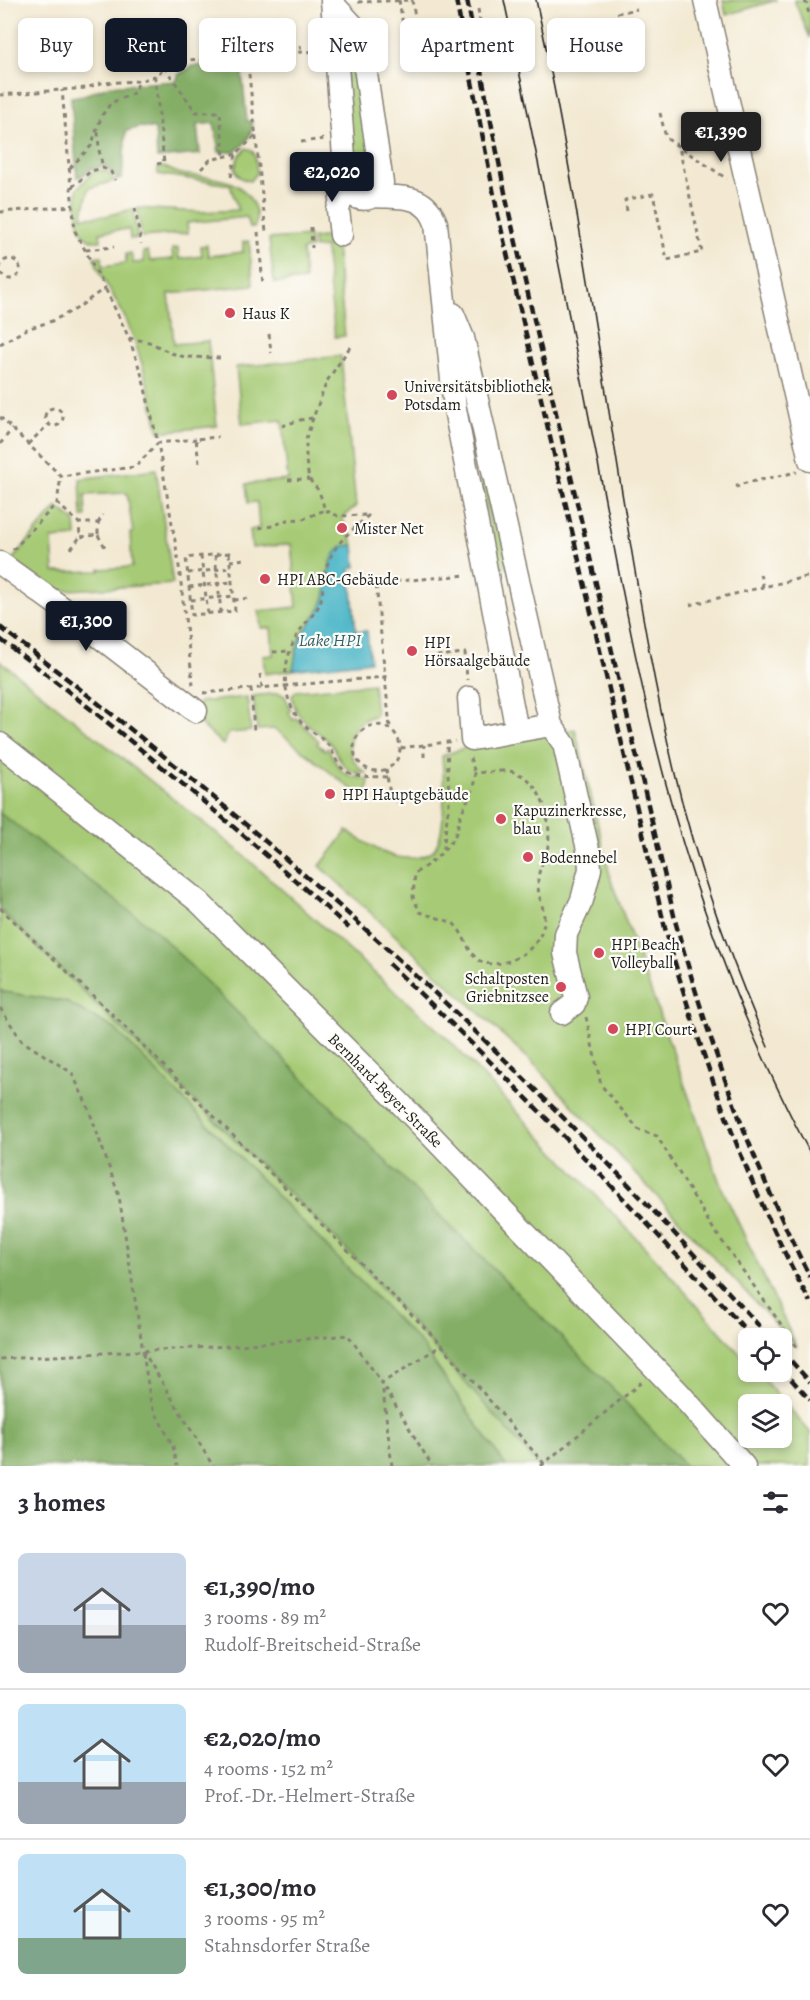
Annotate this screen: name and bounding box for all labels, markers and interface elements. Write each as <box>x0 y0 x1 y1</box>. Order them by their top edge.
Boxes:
chip: Buy <box>18 18 93 72</box>
chip: Rent <box>105 18 187 72</box>
chip: Filters <box>199 18 296 72</box>
chip: New <box>308 18 388 72</box>
chip: Apartment <box>400 18 535 72</box>
chip: House <box>547 18 645 72</box>
pin: €1,390 <box>672 112 770 163</box>
text: €1,390 <box>695 118 747 145</box>
pin: €2,020 <box>283 152 381 203</box>
text: €2,020 <box>304 158 360 185</box>
place label: Haus K <box>242 303 290 325</box>
marker: Haus K <box>223 306 237 320</box>
place label: Universitätsbibliothek Potsdam <box>404 376 550 416</box>
marker: Universitätsbibliothek Potsdam <box>385 388 399 402</box>
place label: Mister Net <box>354 518 424 540</box>
marker: Mister Net <box>335 521 349 535</box>
place label: HPI ABC-Gebäude <box>277 569 399 591</box>
marker: HPI ABC-Gebäude <box>258 572 272 586</box>
pin: €1,300 <box>37 601 135 652</box>
text: €1,300 <box>60 607 112 634</box>
water label: Lake HPI <box>299 628 362 652</box>
place label: HPI Hörsaalgebäude <box>424 632 530 672</box>
marker: HPI Hörsaalgebäude <box>405 644 419 658</box>
place label: HPI Hauptgebäude <box>342 784 469 806</box>
marker: HPI Hauptgebäude <box>323 787 337 801</box>
place label: Kapuzinerkresse, blau <box>513 800 627 840</box>
marker: Kapuzinerkresse, blau <box>494 812 508 826</box>
place label: Bodennebel <box>540 847 617 869</box>
marker: Bodennebel <box>521 850 535 864</box>
place label: HPI Beach Volleyball <box>610 934 681 974</box>
marker: HPI Beach Volleyball <box>592 946 606 960</box>
place label: Schaltposten Griebnitzsee <box>465 968 549 1008</box>
marker: Schaltposten Griebnitzsee <box>554 980 568 994</box>
place label: HPI Court <box>625 1019 693 1041</box>
marker: HPI Court <box>606 1022 620 1036</box>
street label: Bernhard-Beyer-Straße <box>323 1029 447 1153</box>
map controls <box>738 1328 792 1448</box>
button: locate <box>738 1328 792 1382</box>
button: layers <box>738 1394 792 1448</box>
text: 3 homes <box>18 1485 106 1520</box>
icon: filters <box>759 1486 792 1519</box>
text: €1,390/mo <box>204 1569 315 1604</box>
icon: home <box>66 1577 138 1649</box>
icon: heart <box>759 1597 792 1630</box>
text: 3 rooms · 89 m² <box>204 1604 326 1631</box>
text: Rudolf-Breitscheid-Straße <box>204 1631 421 1658</box>
text: €2,020/mo <box>204 1720 321 1755</box>
icon: home <box>66 1728 138 1800</box>
icon: heart <box>759 1748 792 1781</box>
text: 4 rooms · 152 m² <box>204 1755 333 1782</box>
text: Prof.-Dr.-Helmert-Straße <box>204 1782 415 1809</box>
text: €1,300/mo <box>204 1870 316 1905</box>
icon: home <box>66 1878 138 1950</box>
icon: heart <box>759 1898 792 1931</box>
text: 3 rooms · 95 m² <box>204 1905 325 1932</box>
text: Stahnsdorfer Straße <box>204 1932 370 1959</box>

